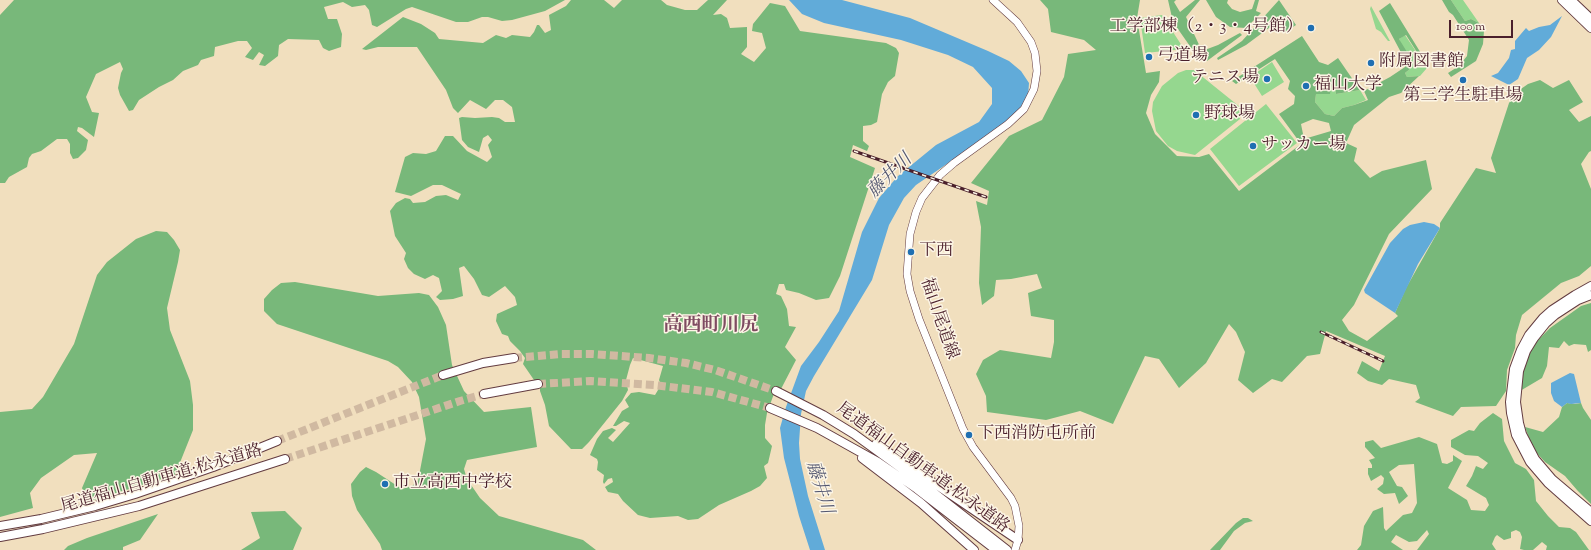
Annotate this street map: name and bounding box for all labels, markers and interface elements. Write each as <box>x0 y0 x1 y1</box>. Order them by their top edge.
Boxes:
scale bar <box>1451 12 1515 38</box>
place label: 工学部棟（2・3・4号館） <box>1110 18 1303 38</box>
text: 100 m <box>1456 18 1485 36</box>
marker: 工学部棟（2・3・4号館） <box>1306 23 1316 33</box>
place label: 弓道場 <box>1157 47 1208 67</box>
marker: 弓道場 <box>1144 52 1154 62</box>
place label: 附属図書館 <box>1379 53 1464 73</box>
marker: 附属図書館 <box>1366 58 1376 68</box>
place label: テニス場 <box>1191 69 1259 89</box>
marker: テニス場 <box>1262 74 1272 84</box>
marker: 第三学生駐車場 <box>1458 75 1468 85</box>
place label: 福山大学 <box>1314 76 1382 96</box>
marker: 福山大学 <box>1301 81 1311 91</box>
place label: 第三学生駐車場 <box>1404 87 1522 107</box>
place label: 野球場 <box>1204 105 1255 125</box>
marker: 野球場 <box>1191 110 1201 120</box>
place label: サッカー場 <box>1261 136 1346 156</box>
marker: サッカー場 <box>1248 141 1258 151</box>
water label: 藤井川 <box>864 150 918 204</box>
place label: 下西 <box>919 242 953 262</box>
marker: 下西 <box>906 247 916 257</box>
street label: 福山尾道線 <box>915 275 961 363</box>
district label: 高西町川尻 <box>664 316 758 338</box>
street label: 尾道福山自動車道;松永道路 <box>832 399 1012 539</box>
place label: 下西消防屯所前 <box>977 425 1096 445</box>
marker: 下西消防屯所前 <box>964 430 974 440</box>
street label: 尾道福山自動車道;松永道路 <box>59 441 265 519</box>
water label: 藤井川 <box>800 459 836 517</box>
place label: 市立高西中学校 <box>393 474 512 494</box>
marker: 市立高西中学校 <box>380 479 390 489</box>

